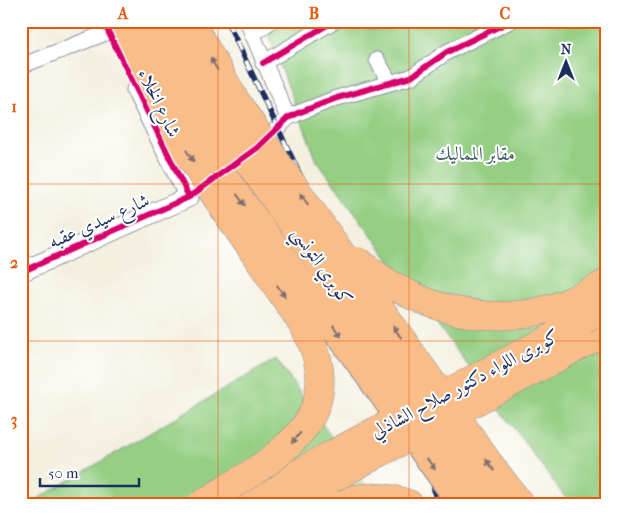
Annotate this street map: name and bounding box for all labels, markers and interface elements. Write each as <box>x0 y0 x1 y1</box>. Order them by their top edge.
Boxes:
text: A <box>117 4 129 23</box>
text: B <box>309 4 319 23</box>
text: C <box>500 4 511 23</box>
north arrow <box>540 38 590 88</box>
text: N <box>561 41 572 58</box>
one-way arrow <box>210 56 218 71</box>
street label: شارع الخلاء <box>129 65 185 143</box>
text: 1 <box>11 97 17 116</box>
park label: مقابر المماليك <box>435 143 515 165</box>
one-way arrow <box>186 149 195 163</box>
street label: شارع سيدي عقبه <box>45 189 154 257</box>
one-way arrow <box>299 192 309 206</box>
one-way arrow <box>236 193 247 206</box>
street label: كوبري التونسي <box>282 223 357 313</box>
text: 2 <box>10 253 18 272</box>
one-way arrow <box>276 284 285 298</box>
one-way arrow <box>332 324 342 338</box>
street label: كوبرى اللواء دكتور صلاح الشاذلي <box>367 325 566 448</box>
one-way arrow <box>392 325 402 339</box>
text: 3 <box>11 410 17 430</box>
one-way arrow <box>291 431 302 444</box>
scale bar <box>40 455 139 487</box>
one-way arrow <box>426 457 436 471</box>
one-way arrow <box>485 458 495 472</box>
text: 50 m <box>48 464 79 482</box>

